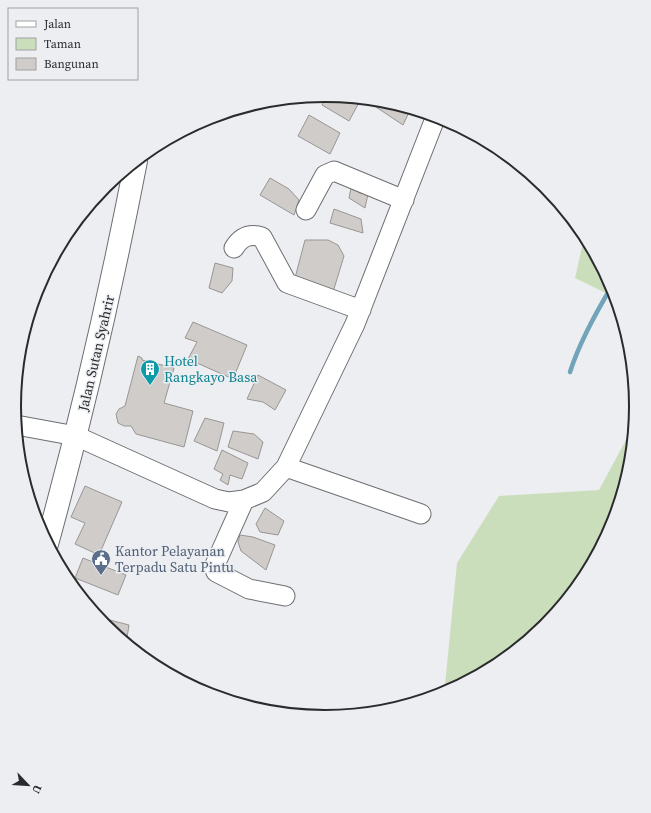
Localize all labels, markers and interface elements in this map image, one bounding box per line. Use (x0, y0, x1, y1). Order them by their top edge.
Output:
legend (8, 8, 138, 80)
text: Jalan (43, 16, 71, 32)
text: Taman (44, 36, 81, 52)
text: Bangunan (44, 56, 99, 72)
street label: Jalan Sutan Syahrir (73, 293, 119, 414)
place label: Hotel Rangkayo Basa (164, 351, 258, 387)
building icon: Hotel Rangkayo Basa (139, 358, 161, 386)
place label: Kantor Pelayanan Terpadu Satu Pintu (115, 541, 234, 577)
public building icon: Kantor Pelayanan Terpadu Satu Pintu (90, 548, 112, 576)
north arrow (8, 765, 48, 805)
text: U (28, 782, 45, 796)

